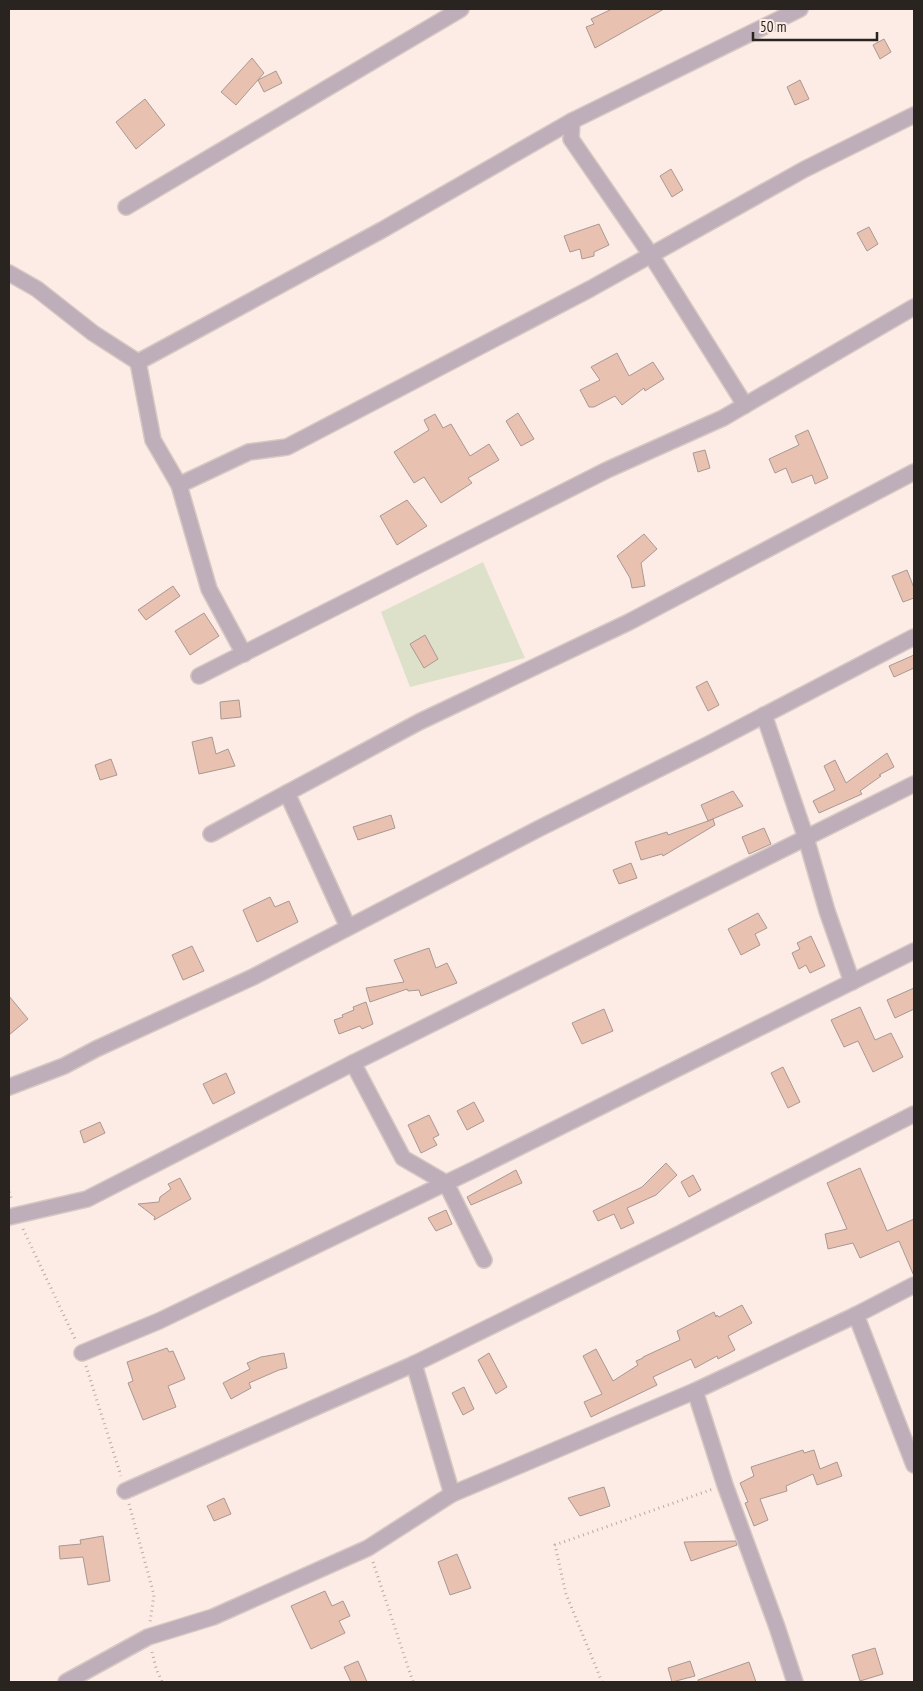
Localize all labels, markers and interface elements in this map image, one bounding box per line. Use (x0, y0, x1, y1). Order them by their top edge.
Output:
scale bar (753, 10, 877, 42)
text: 50 m (760, 17, 786, 36)

